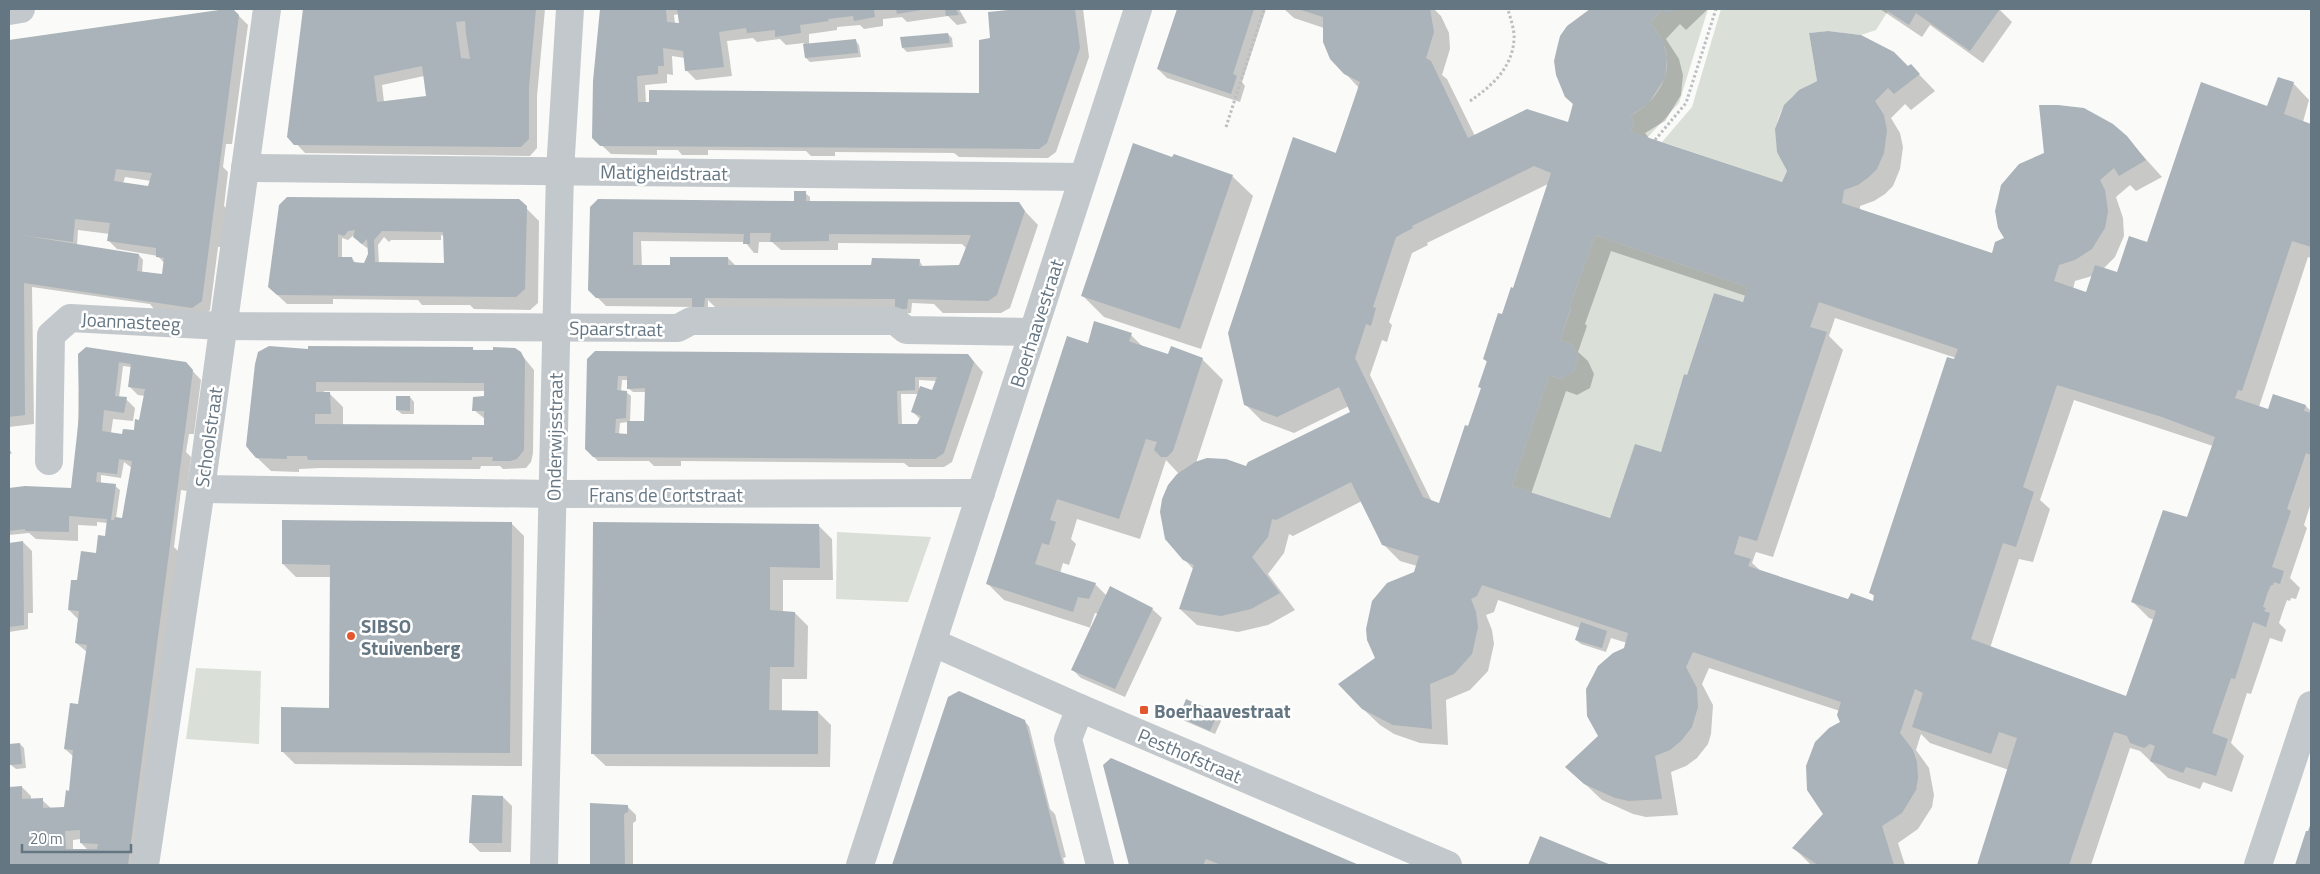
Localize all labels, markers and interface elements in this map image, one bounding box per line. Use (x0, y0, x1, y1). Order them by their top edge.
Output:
street label: Matigheidstraat (600, 156, 729, 188)
street label: Boerhaavestraat (1002, 255, 1071, 391)
street label: Joannasteeg (81, 304, 182, 338)
street label: Spaarstraat (569, 313, 663, 343)
street label: Onderwijsstraat (538, 372, 570, 501)
street label: Schoolstraat (187, 385, 229, 489)
street label: Frans de Cortstraat (589, 480, 743, 509)
place label: SIBSO Stuivenberg (361, 611, 460, 662)
marker: SIBSO Stuivenberg (345, 630, 357, 642)
place label: Boerhaavestraat (1154, 696, 1291, 725)
marker: Boerhaavestraat (1138, 704, 1150, 716)
street label: Pesthofstraat (1133, 720, 1247, 790)
scale bar (22, 822, 131, 854)
text: 20 m (30, 827, 63, 850)

